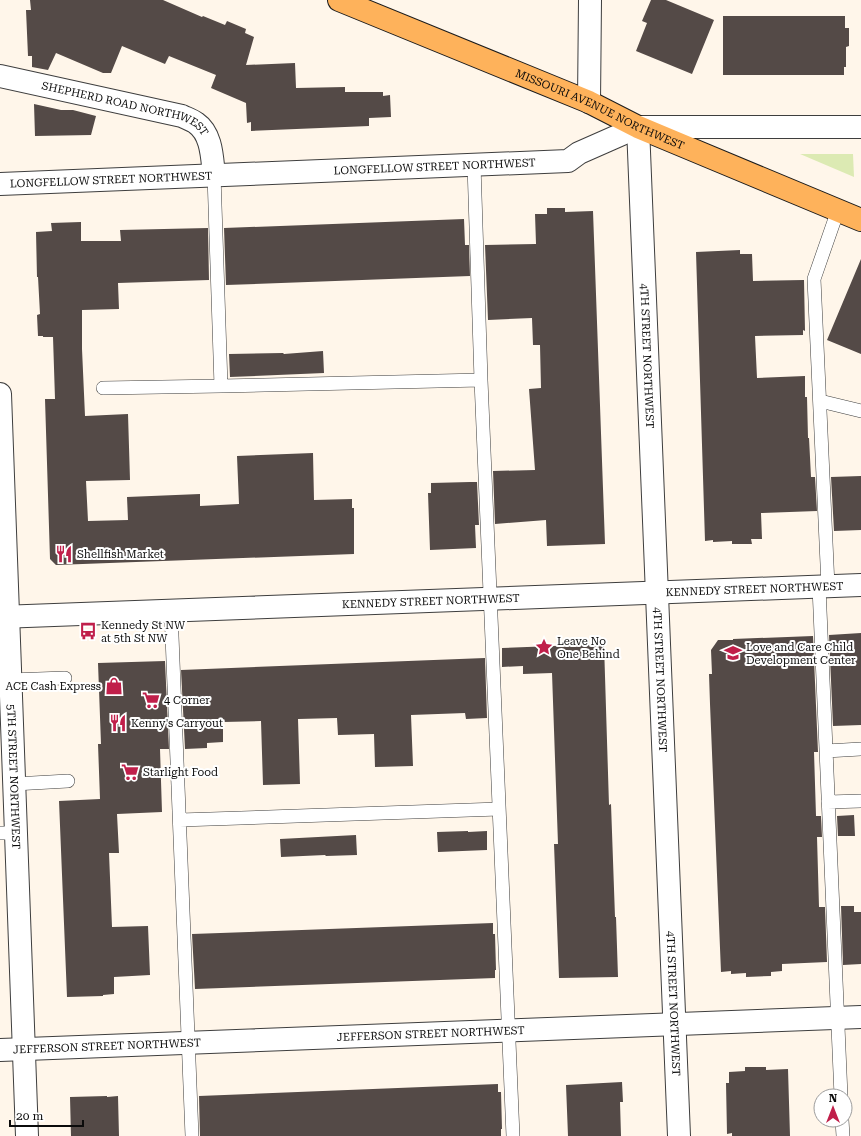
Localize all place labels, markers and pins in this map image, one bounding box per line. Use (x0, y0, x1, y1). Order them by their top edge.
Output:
restaurant icon: Shellfish Market (54, 544, 74, 564)
place label: Shellfish Market (77, 548, 164, 561)
place label: Kennedy St NW at 5th St NW (101, 619, 186, 645)
bus stop icon: Kennedy St NW at 5th St NW (78, 621, 98, 641)
place label: Leave No One Behind (557, 635, 620, 661)
place icon: Leave No One Behind (534, 637, 554, 657)
place label: Love and Care Child Development Center (746, 641, 856, 667)
school or university icon: Love and Care Child Development Center (723, 643, 743, 663)
shop icon: ACE Cash Express (104, 676, 124, 696)
place label: ACE Cash Express (5, 680, 101, 693)
supermarket icon: 4 Corner (141, 690, 161, 710)
place label: 4 Corner (164, 694, 210, 707)
restaurant icon: Kenny's Carryout (108, 713, 128, 733)
place label: Kenny's Carryout (131, 717, 223, 730)
supermarket icon: Starlight Food (120, 762, 140, 782)
place label: Starlight Food (143, 766, 218, 779)

